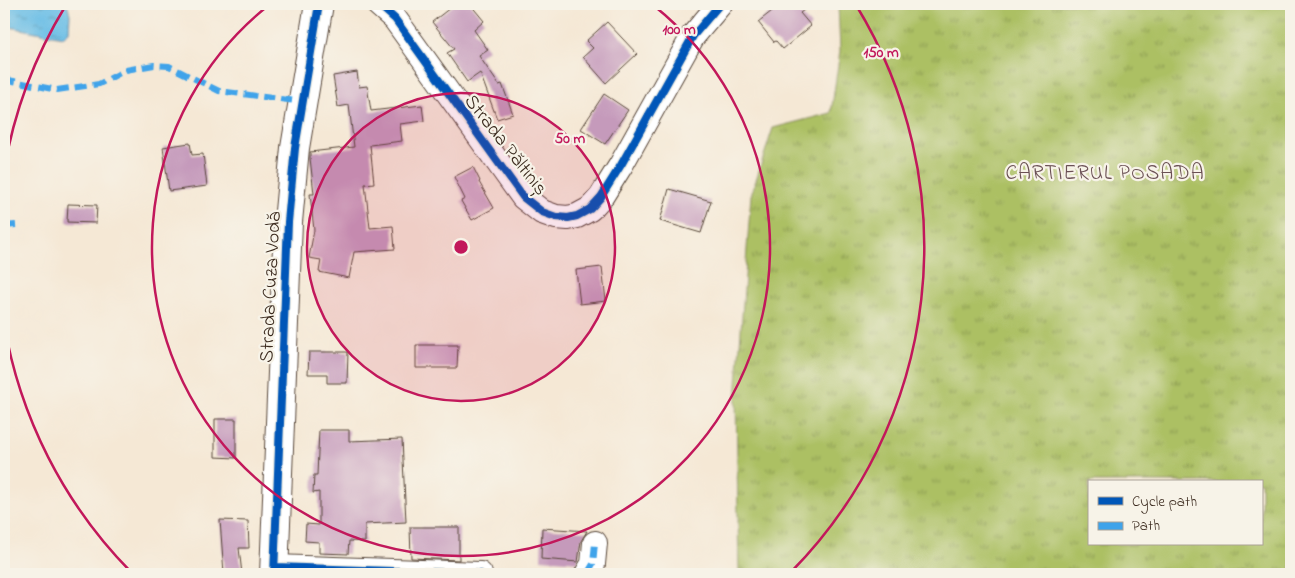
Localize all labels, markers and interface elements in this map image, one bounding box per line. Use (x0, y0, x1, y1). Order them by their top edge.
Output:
text: 100 m (662, 19, 696, 41)
text: 150 m (863, 42, 899, 64)
street label: Strada Păltiniș (456, 89, 554, 202)
text: 50 m (555, 128, 586, 150)
district label: CARTIERUL POSADA (1005, 159, 1205, 189)
street label: Strada Cuza Vodă (253, 211, 290, 363)
centre of rings (452, 238, 470, 256)
legend (1088, 480, 1262, 546)
text: Cycle path (1132, 491, 1197, 514)
text: Path (1132, 515, 1160, 537)

